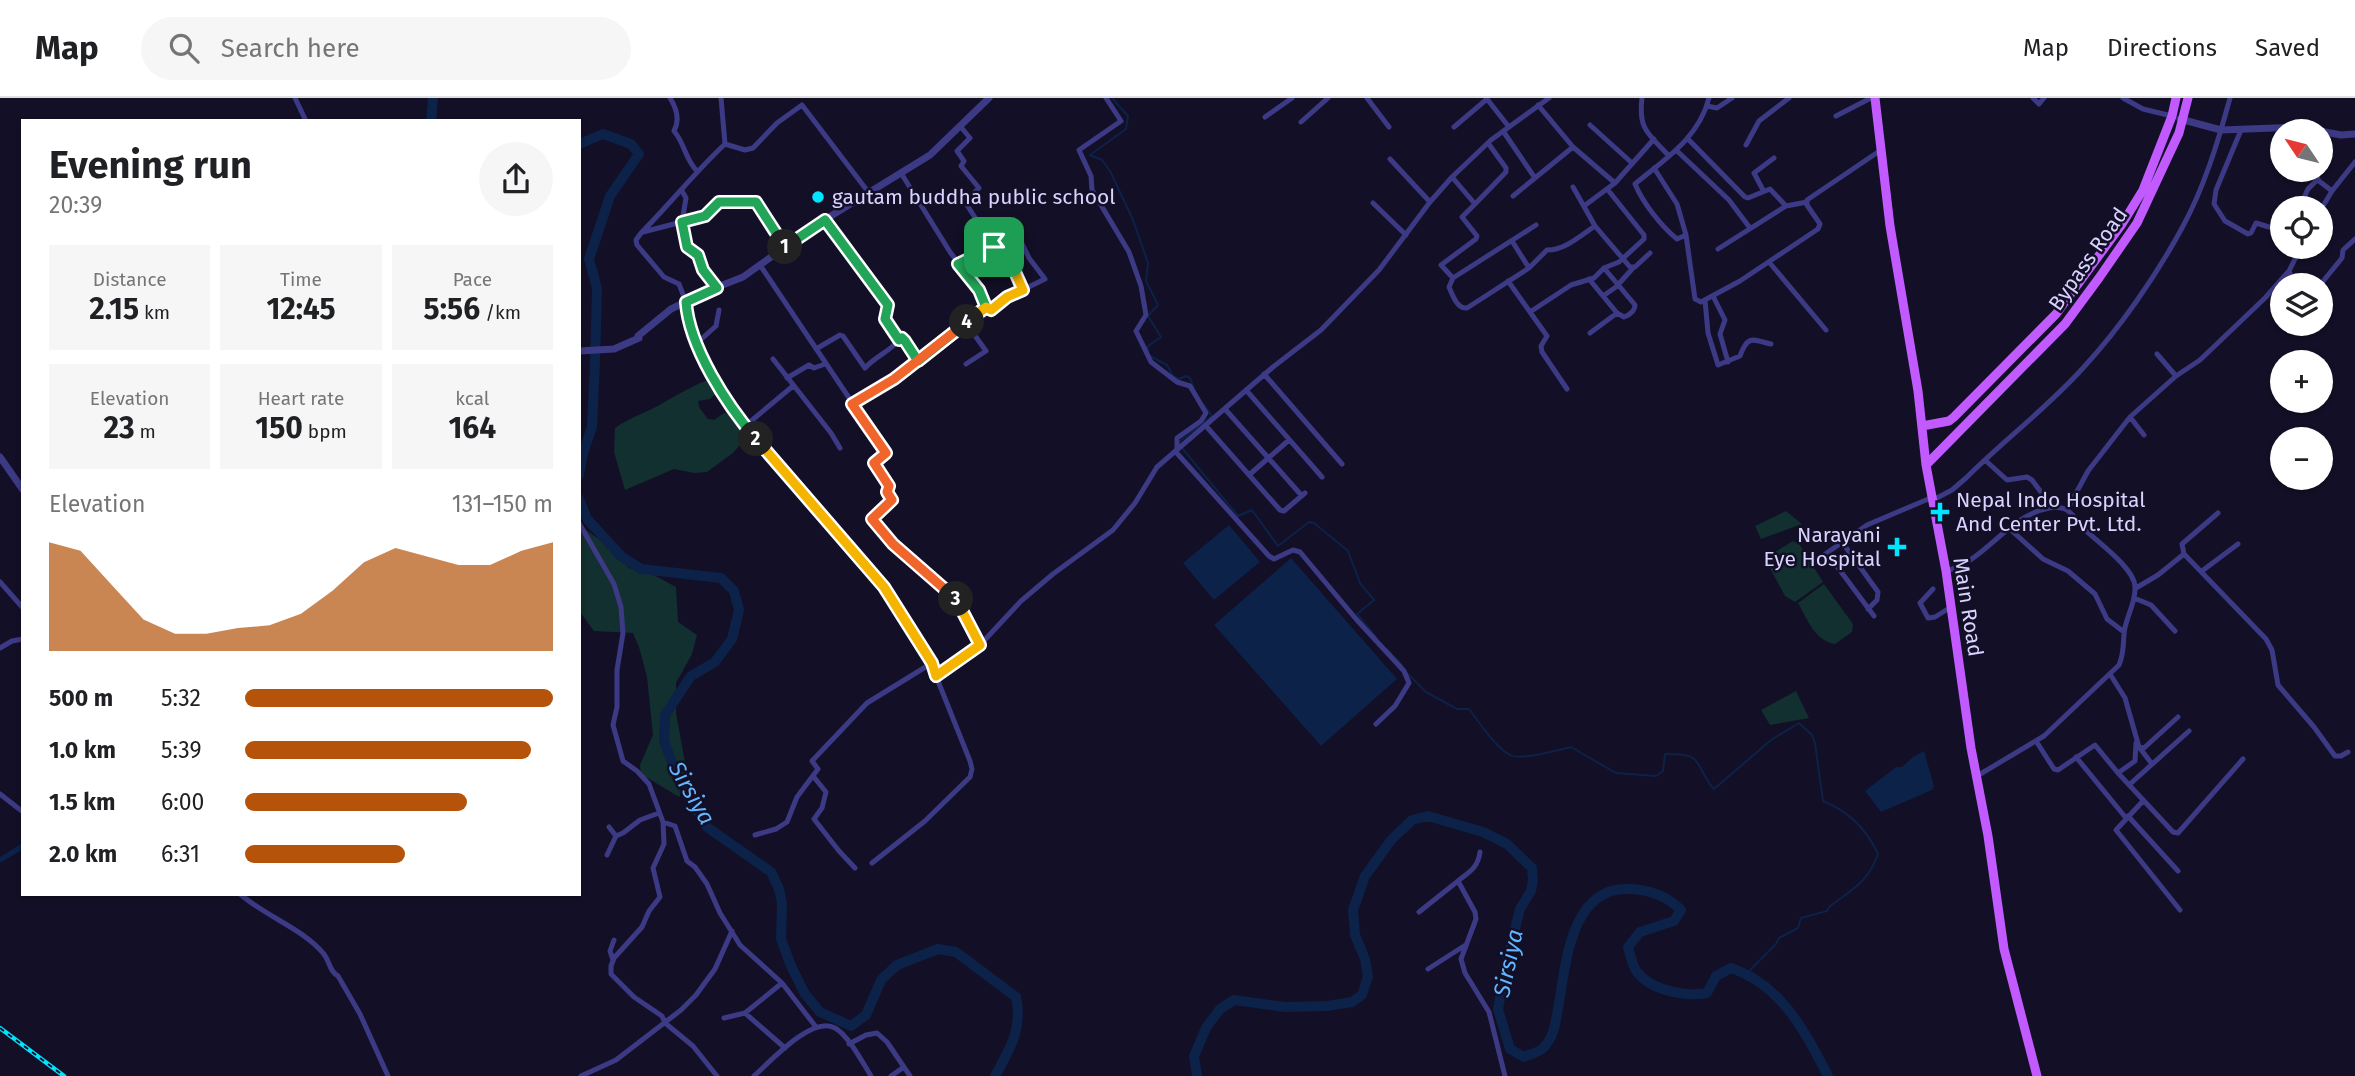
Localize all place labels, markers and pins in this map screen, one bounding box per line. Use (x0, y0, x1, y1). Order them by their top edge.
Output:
place label: gautam buddha public school (832, 184, 1115, 210)
marker: gautam buddha public school (810, 189, 826, 205)
pin (964, 217, 1024, 277)
pin: 1 (768, 230, 802, 264)
pin: 4 (950, 304, 984, 340)
pin: 2 (738, 422, 774, 456)
place label: Nepal Indo Hospital And Center Pvt. Ltd. (1956, 487, 2145, 537)
marker: Nepal Indo Hospital And Center Pvt. Ltd. (1930, 502, 1950, 522)
place label: Narayani Eye Hospital (1763, 522, 1881, 572)
marker: Narayani Eye Hospital (1887, 537, 1907, 557)
pin: 3 (939, 582, 974, 616)

